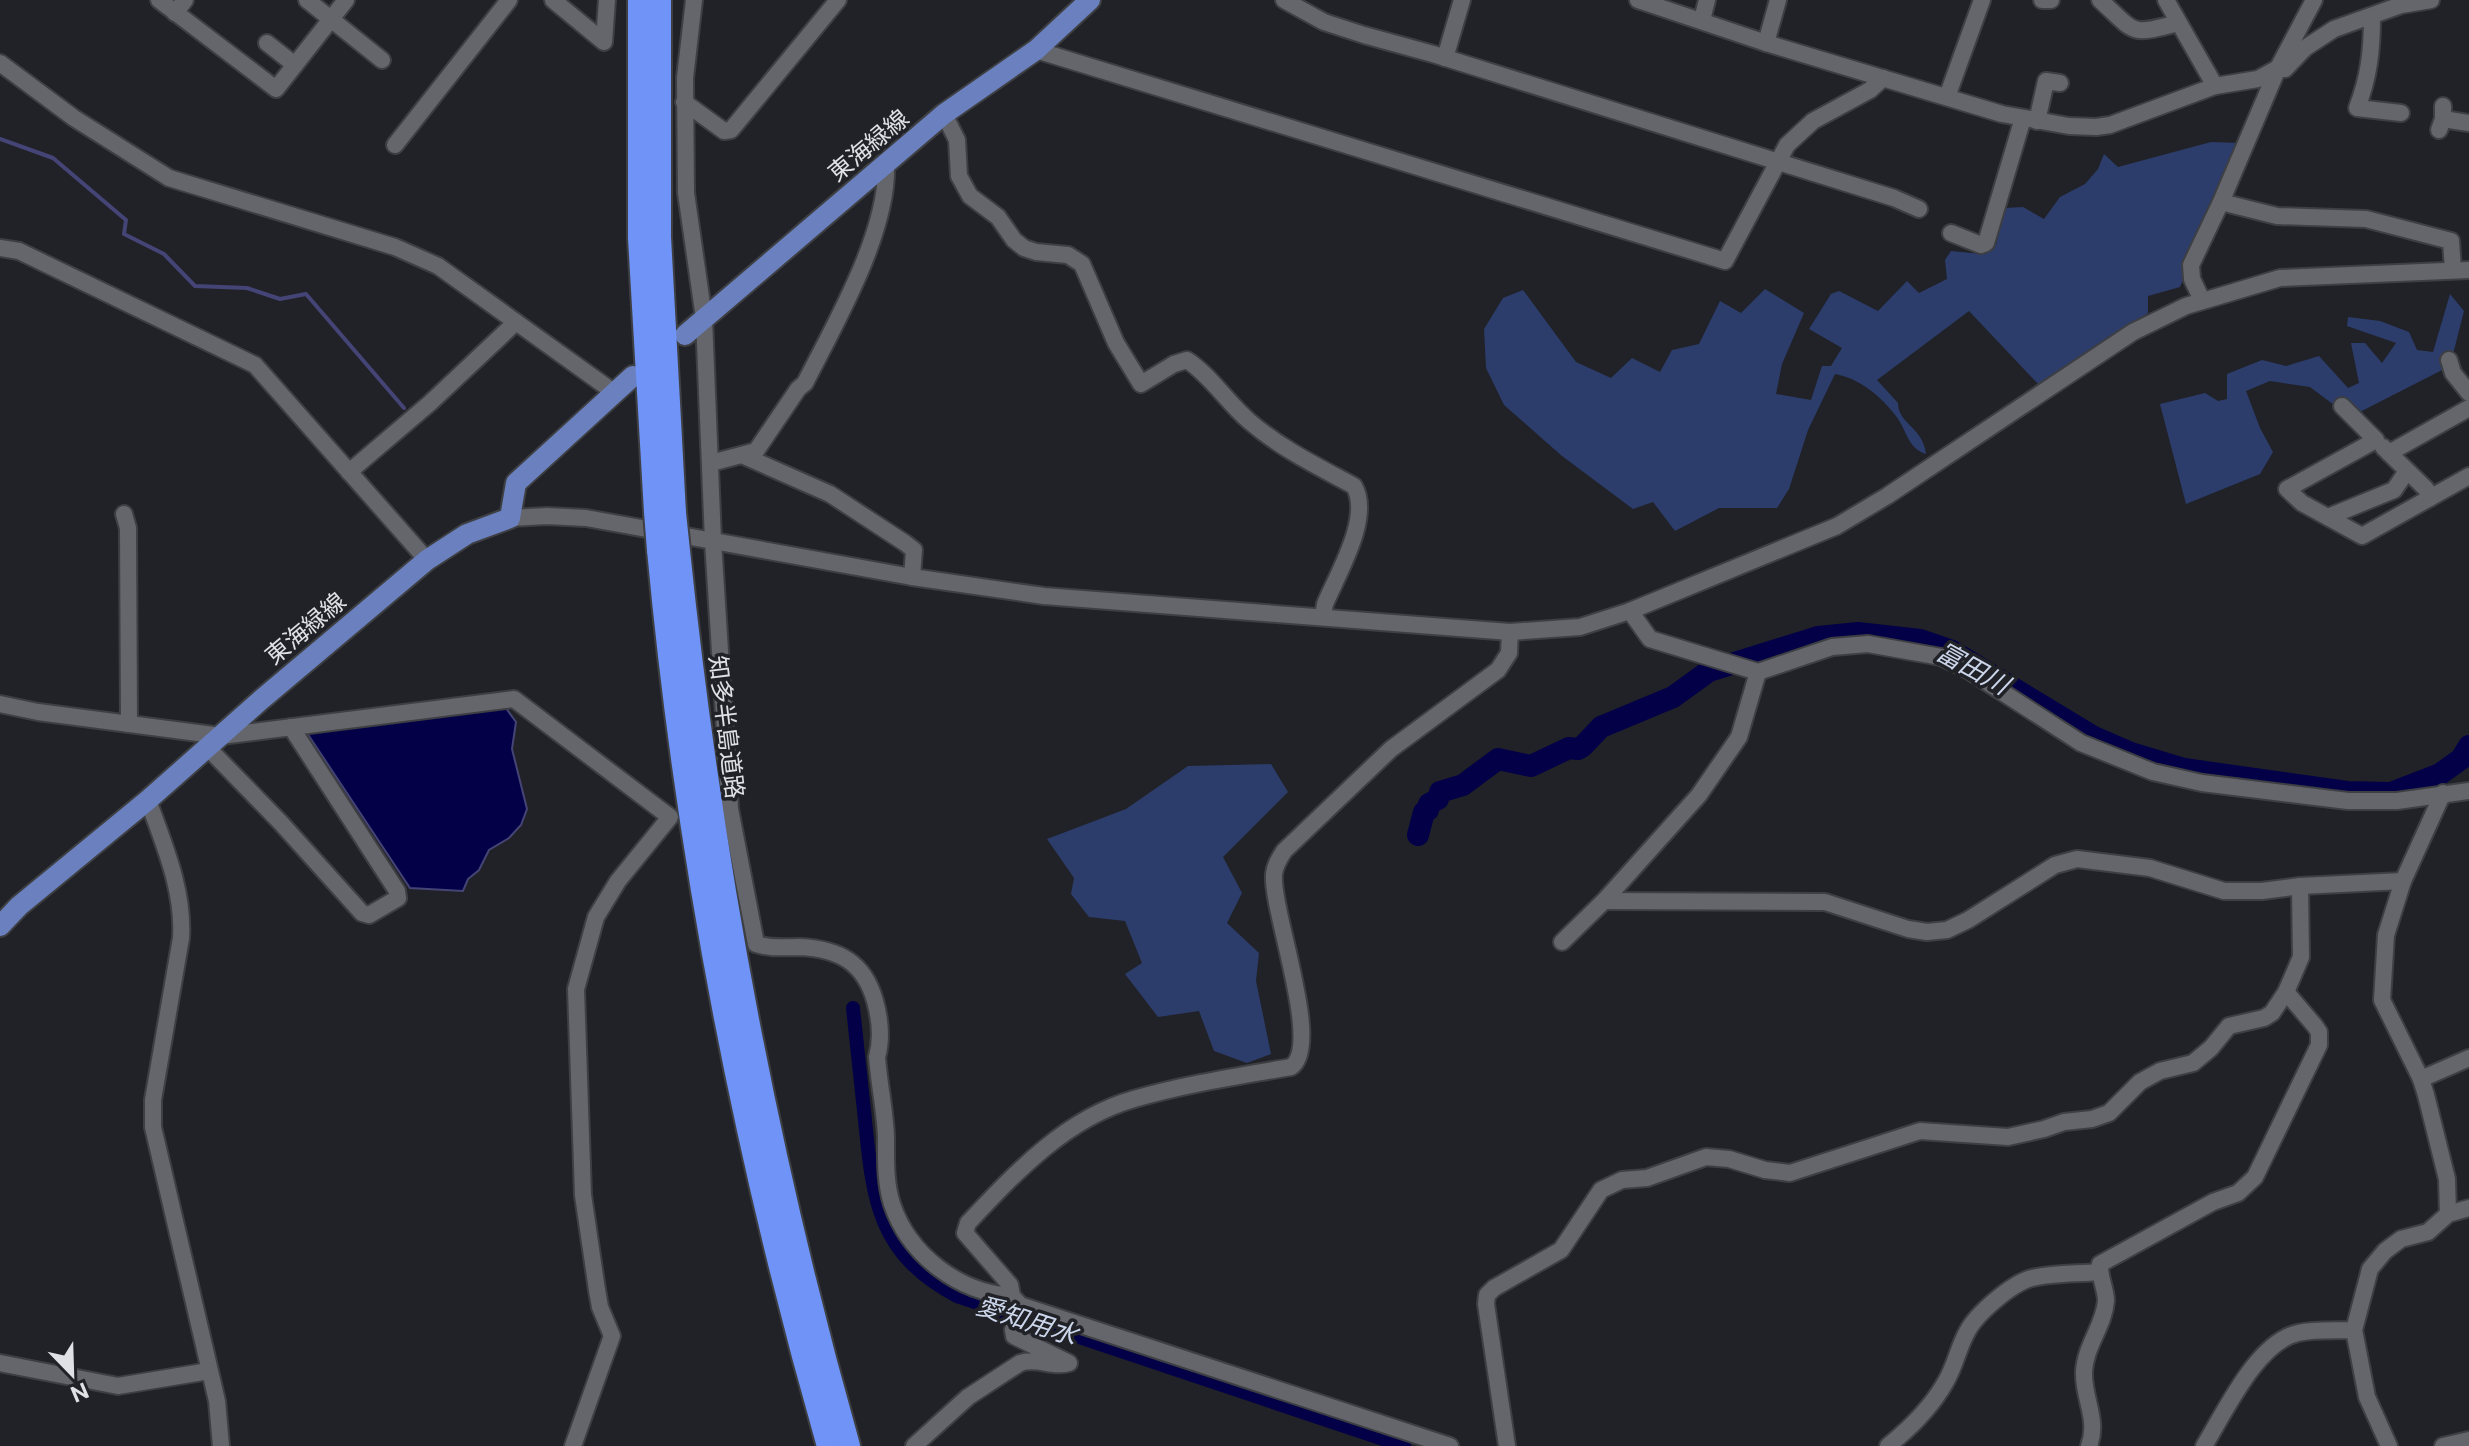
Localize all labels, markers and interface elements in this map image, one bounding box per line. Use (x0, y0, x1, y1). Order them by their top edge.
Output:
street label: 東海緑線 (822, 103, 914, 187)
street label: 東海緑線 (259, 586, 351, 670)
water label: 富田川 (1931, 636, 2017, 702)
street label: 知多半島道路 (704, 654, 750, 800)
water label: 愛知用水 (973, 1289, 1084, 1352)
north arrow (32, 1334, 112, 1414)
text: N (67, 1377, 93, 1408)

